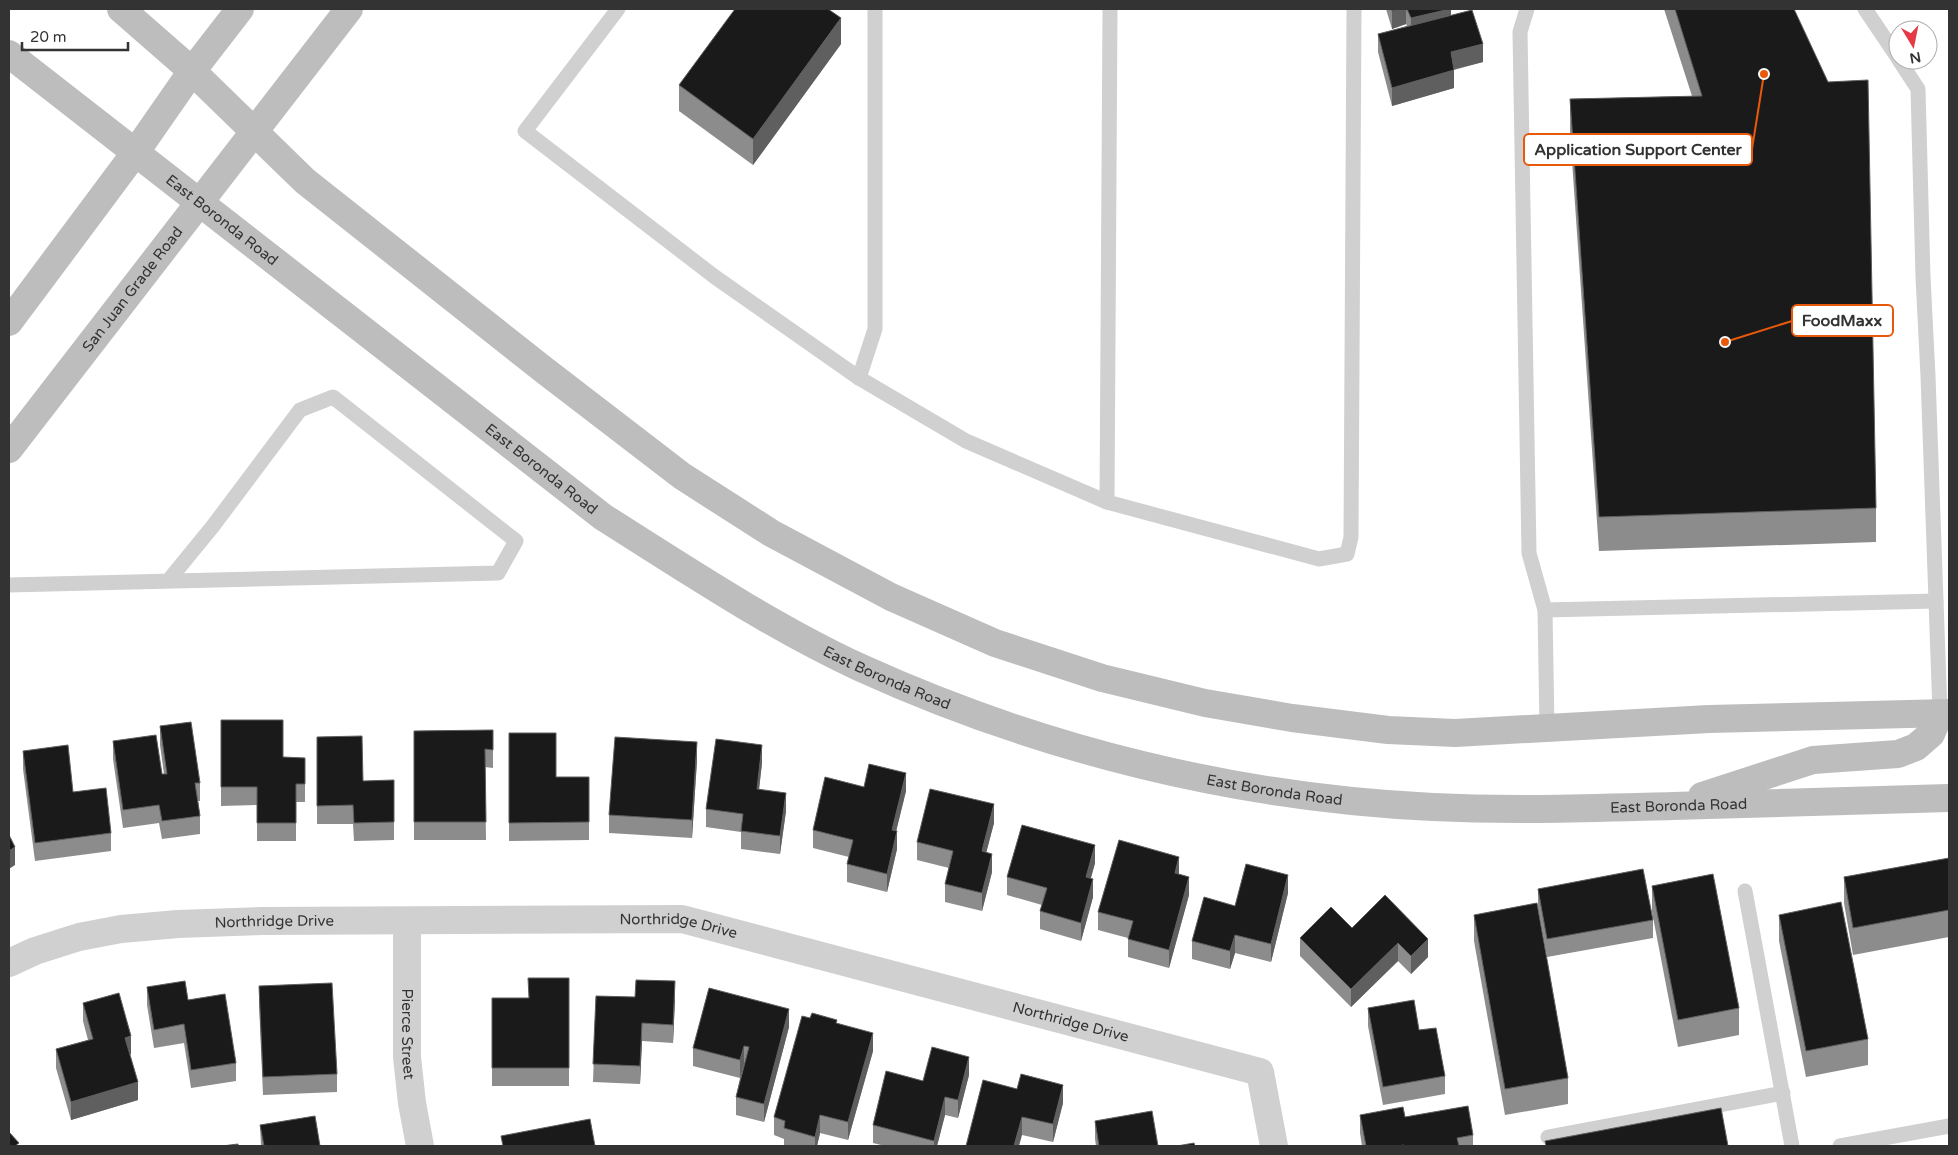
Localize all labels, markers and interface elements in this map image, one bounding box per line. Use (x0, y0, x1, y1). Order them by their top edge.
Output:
scale bar (22, 20, 129, 52)
north arrow (1888, 20, 1938, 70)
text: 20 m (30, 28, 67, 46)
text: N (1908, 48, 1922, 67)
callout: Application Support Center (1524, 134, 1752, 165)
text: Application Support Center (1534, 140, 1743, 160)
street label: East Boronda Road (162, 171, 282, 269)
street label: San Juan Grade Road (78, 223, 187, 355)
callout: FoodMaxx (1792, 305, 1893, 336)
text: FoodMaxx (1802, 311, 1883, 331)
street label: East Boronda Road (482, 420, 601, 518)
street label: East Boronda Road (820, 642, 953, 713)
street label: East Boronda Road (1205, 770, 1344, 809)
street label: East Boronda Road (1610, 795, 1747, 817)
street label: Northridge Drive (619, 910, 739, 942)
street label: Northridge Drive (214, 912, 334, 932)
street label: Pierce Street (398, 988, 418, 1081)
street label: Northridge Drive (1011, 998, 1131, 1046)

